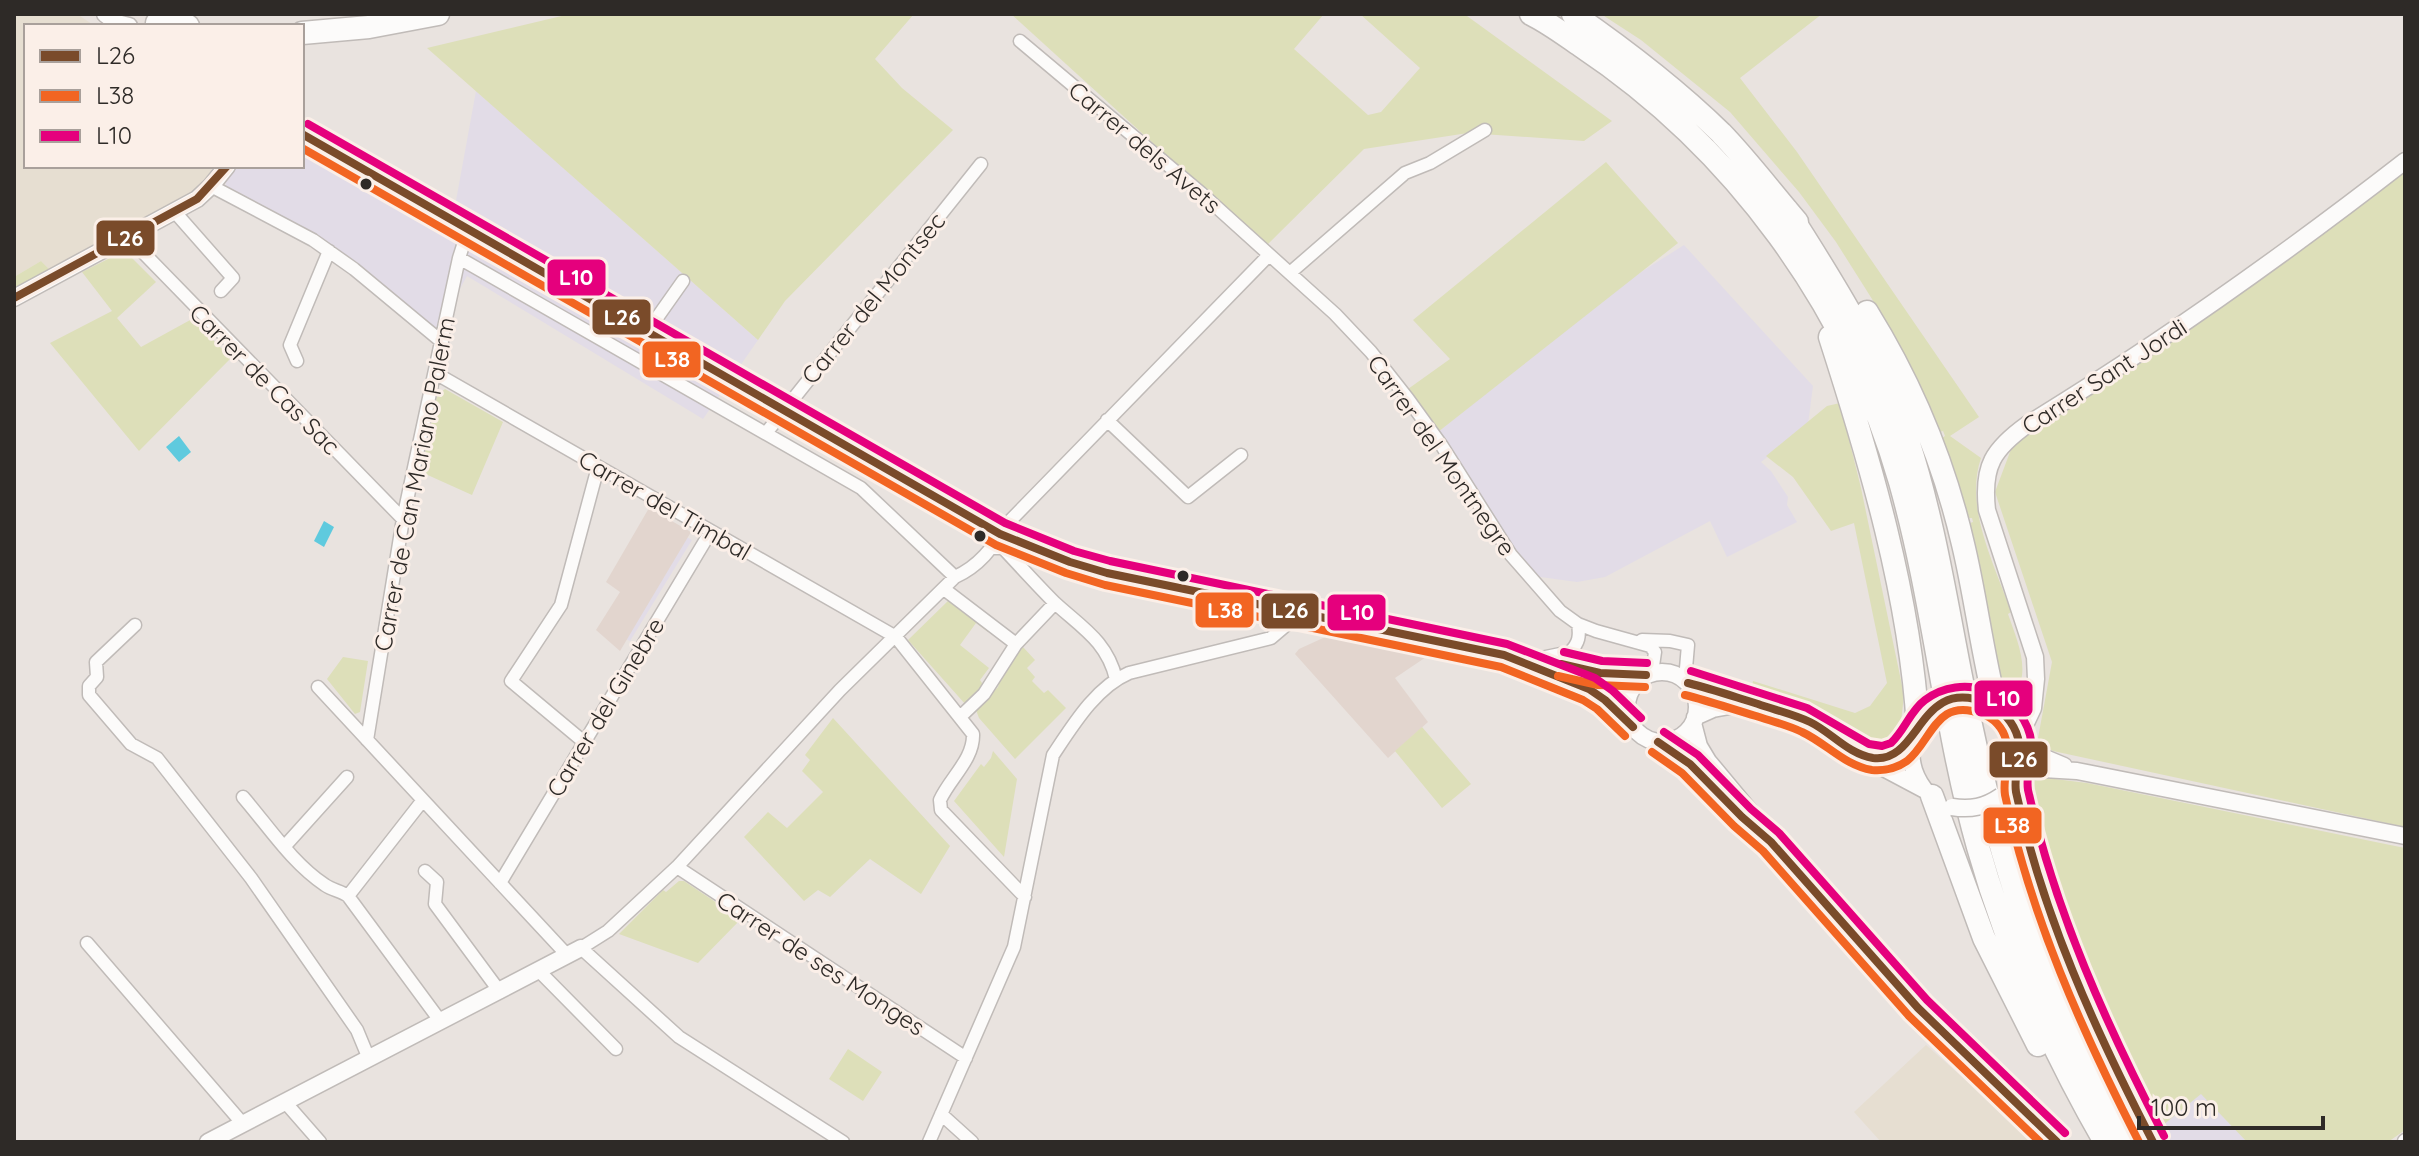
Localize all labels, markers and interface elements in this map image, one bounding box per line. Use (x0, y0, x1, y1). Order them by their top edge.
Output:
legend (24, 24, 304, 168)
text: L26 (96, 40, 135, 70)
street label: Carrer dels Avets (1063, 74, 1227, 220)
text: L38 (96, 80, 134, 110)
text: L10 (96, 120, 132, 150)
unlabelled marker (358, 176, 374, 192)
street label: Carrer del Montsec (795, 206, 951, 390)
line badge: L26 (95, 219, 156, 257)
text: L26 (106, 224, 144, 252)
line badge: L10 (546, 258, 607, 297)
text: L10 (559, 263, 593, 291)
street label: Carrer de Cas Sac (183, 297, 347, 461)
line badge: L26 (591, 298, 652, 336)
text: L26 (603, 303, 641, 331)
street label: Carrer Sant Jordi (2016, 311, 2192, 441)
street label: Carrer de Can Mariano Palerm (367, 314, 461, 654)
line badge: L38 (641, 340, 702, 379)
text: L38 (654, 345, 690, 373)
street label: Carrer del Montnegre (1361, 349, 1523, 561)
street label: Carrer del Timbal (574, 444, 756, 566)
unlabelled marker (972, 528, 988, 544)
unlabelled marker (1175, 568, 1191, 584)
line badge: L38 (1194, 591, 1255, 629)
line badge: L26 (1260, 592, 1320, 630)
line badge: L10 (1326, 593, 1387, 632)
text: L38 (1207, 596, 1243, 624)
text: L26 (1271, 596, 1309, 624)
text: L10 (1340, 598, 1374, 626)
street label: Carrer del Ginebre (540, 612, 670, 802)
line badge: L10 (1973, 679, 2034, 718)
text: L10 (1986, 684, 2020, 712)
line badge: L26 (1988, 740, 2049, 779)
text: L26 (2000, 745, 2038, 773)
line badge: L38 (1982, 806, 2043, 845)
text: L38 (1994, 811, 2030, 839)
street label: Carrer de ses Monges (711, 884, 931, 1042)
scale bar (2139, 1080, 2323, 1130)
text: 100 m (2151, 1092, 2217, 1122)

